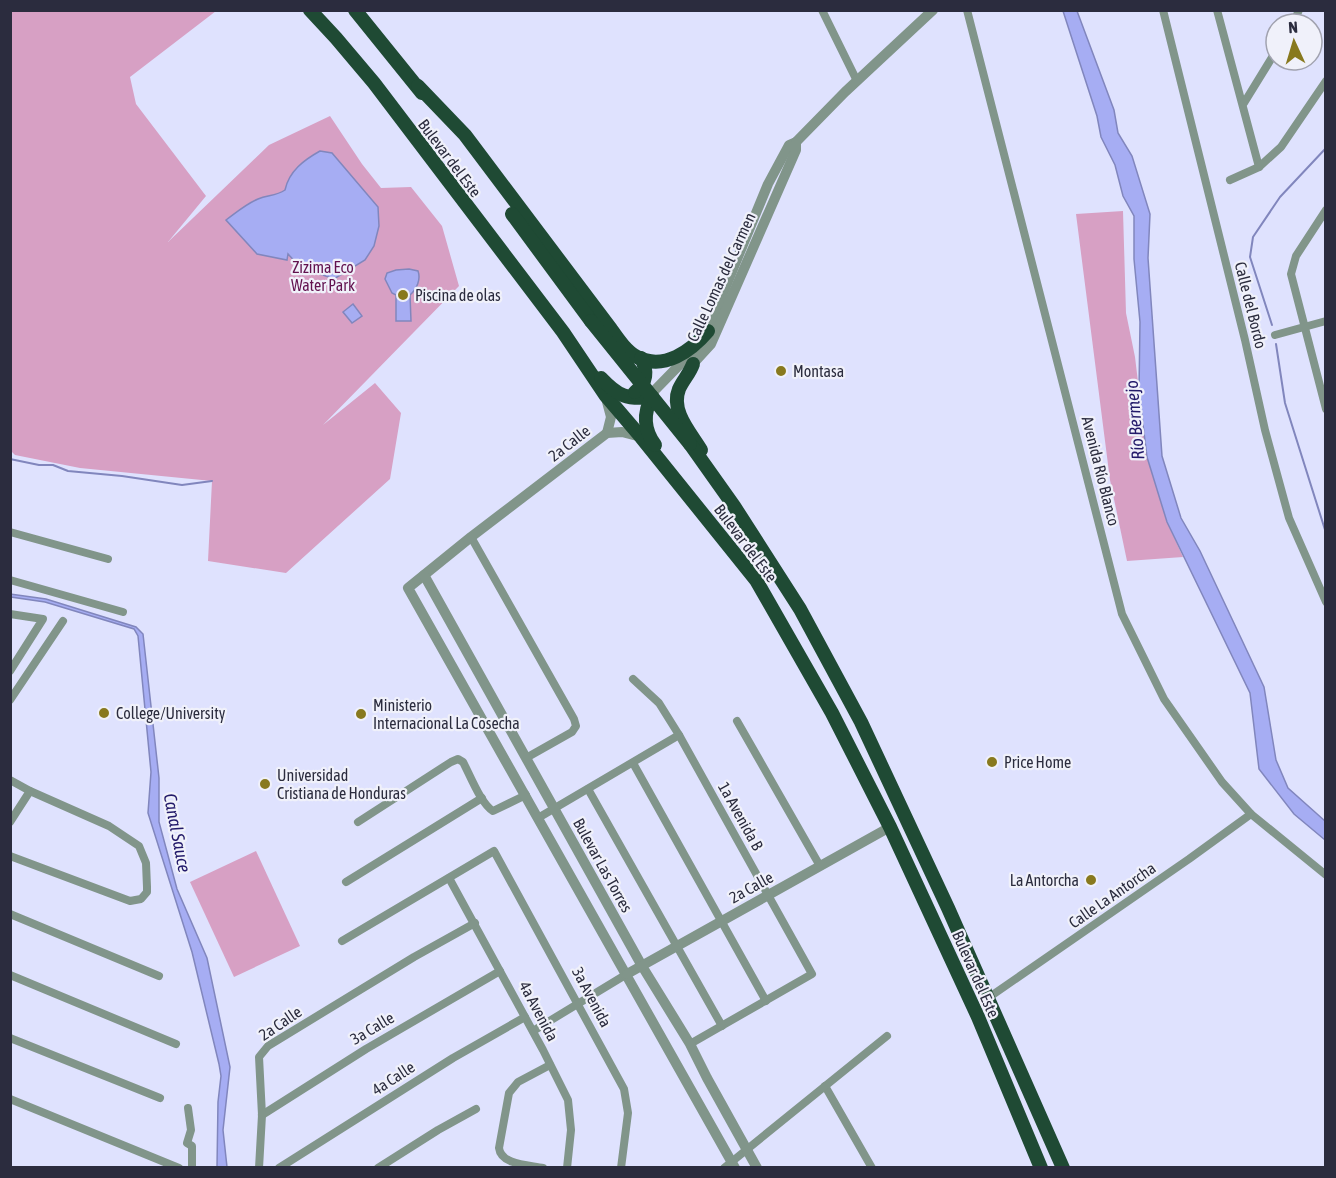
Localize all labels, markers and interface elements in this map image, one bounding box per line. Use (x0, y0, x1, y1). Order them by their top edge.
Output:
north arrow (1264, 12, 1324, 72)
text: N (1288, 18, 1298, 36)
street label: Bulevar del Este (415, 116, 485, 200)
street label: Calle Lomas del Carmen (683, 210, 759, 344)
park label: Zizima Eco Water Park (291, 258, 355, 294)
street label: Calle del Bordo (1232, 260, 1270, 350)
place label: Piscina de olas (415, 286, 501, 304)
marker: Piscina de olas (396, 288, 410, 302)
place label: Montasa (793, 362, 844, 380)
marker: Montasa (774, 364, 788, 378)
water label: Río Bermejo (1121, 379, 1148, 461)
street label: Avenida Río Blanco (1079, 414, 1123, 528)
street label: 2a Calle (545, 421, 593, 465)
street label: Bulevar del Este (711, 501, 781, 585)
place label: Ministerio Internacional La Cosecha (373, 696, 520, 732)
place label: College/University (116, 704, 226, 723)
marker: College/University (97, 706, 111, 720)
marker: Ministerio Internacional La Cosecha (354, 707, 368, 721)
place label: Price Home (1004, 753, 1071, 771)
marker: Price Home (985, 755, 999, 769)
place label: Universidad Cristiana de Honduras (277, 766, 406, 802)
marker: Universidad Cristiana de Honduras (258, 777, 272, 791)
street label: 1a Avenida B (715, 779, 767, 853)
water label: Canal Sauce (160, 792, 195, 874)
street label: Bulevar Las Torres (570, 815, 636, 915)
street label: Calle La Antorcha (1065, 858, 1159, 932)
street label: 2a Calle (726, 868, 776, 906)
place label: La Antorcha (1010, 871, 1079, 889)
marker: La Antorcha (1084, 873, 1098, 887)
street label: Bulevar del Este (949, 928, 1003, 1020)
street label: 3a Avenida (569, 964, 615, 1030)
street label: 4a Avenida (516, 978, 562, 1044)
street label: 2a Calle (255, 1002, 305, 1044)
street label: 3a Calle (347, 1008, 397, 1048)
street label: 4a Calle (368, 1058, 418, 1098)

